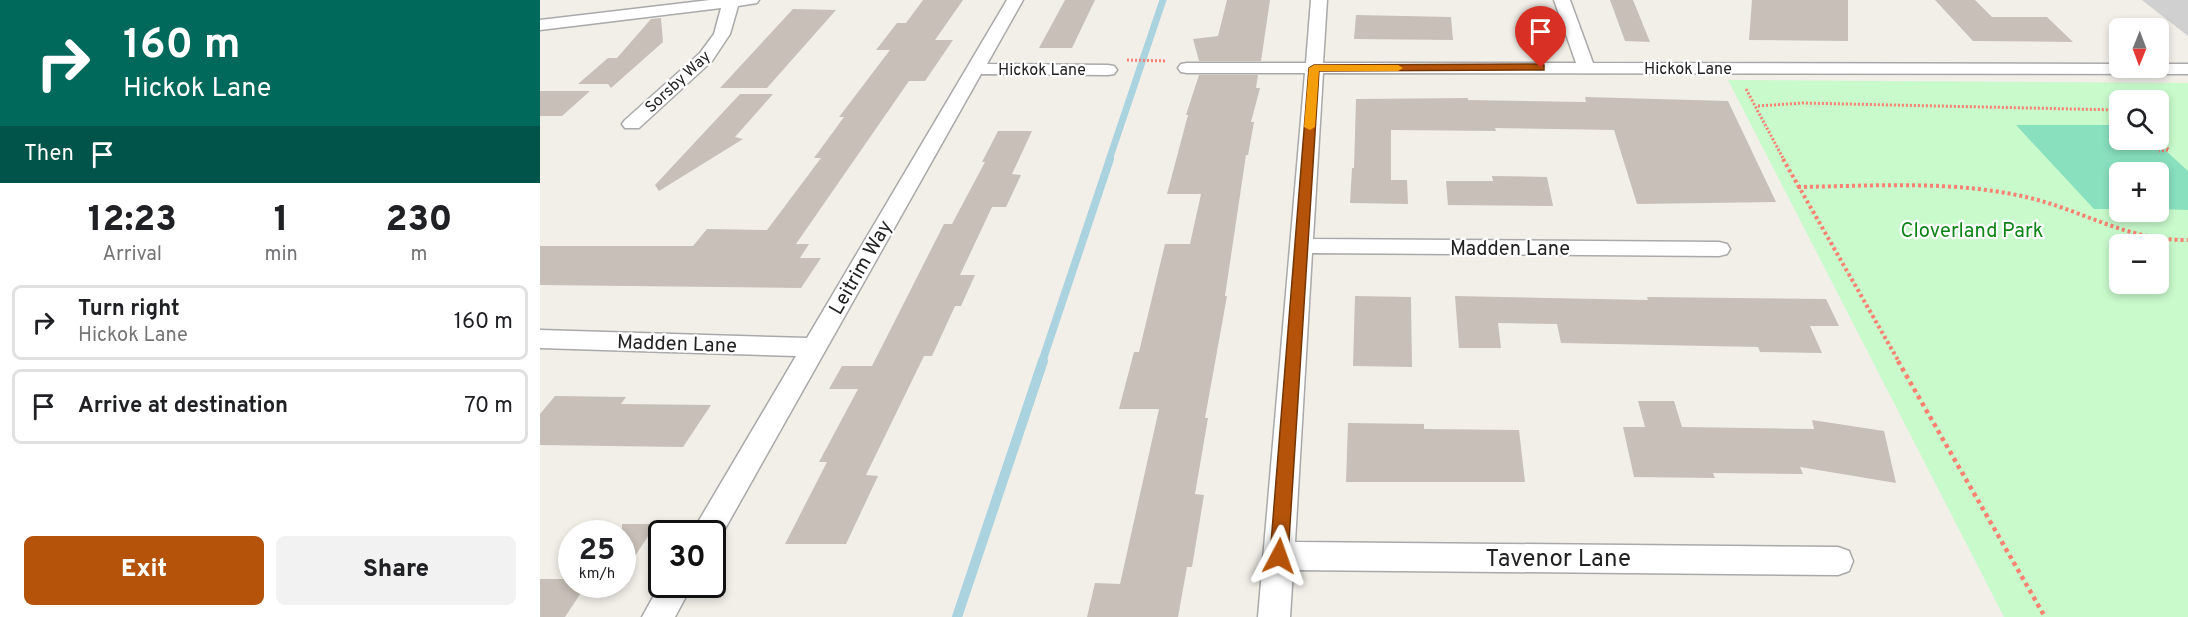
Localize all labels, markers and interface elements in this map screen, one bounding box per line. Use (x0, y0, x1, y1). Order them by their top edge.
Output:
pin (1515, 6, 1566, 68)
icon: arrive (1524, 15, 1557, 48)
north arrow (2109, 18, 2169, 78)
map controls (2109, 18, 2169, 294)
text: 160 m (123, 20, 241, 73)
icon: right (24, 24, 102, 102)
street label: Sorsby Way (641, 47, 715, 118)
street label: Hickok Lane (1644, 60, 1732, 80)
street label: Hickok Lane (998, 61, 1086, 81)
text: Hickok Lane (123, 72, 271, 106)
button: search (2109, 90, 2169, 150)
icon: arrive (86, 138, 119, 171)
text: Then (24, 141, 74, 168)
button: + (2109, 162, 2169, 222)
text: 12:23 (88, 198, 177, 244)
text: 1 (274, 198, 289, 244)
text: 230 (386, 198, 452, 244)
street label: Leitrim Way (824, 216, 899, 320)
park label: Cloverland Park (1901, 219, 2043, 245)
button: − (2109, 234, 2169, 294)
street label: Madden Lane (1450, 237, 1570, 263)
text: Arrival (102, 242, 162, 268)
text: min (265, 242, 298, 268)
text: m (410, 242, 427, 268)
text: Turn right (78, 296, 180, 323)
icon: right (27, 306, 60, 339)
text: 160 m (454, 309, 513, 336)
text: Hickok Lane (78, 323, 188, 349)
street label: Madden Lane (617, 330, 737, 360)
icon: arrive (27, 390, 60, 423)
text: Arrive at destination (78, 393, 288, 420)
text: 70 m (464, 393, 513, 420)
speed limit sign: 30 (648, 520, 726, 598)
position arrow (1247, 524, 1311, 588)
text: 25 (579, 533, 615, 570)
button: Exit (24, 536, 264, 605)
button: Share (276, 536, 516, 605)
street label: Tavenor Lane (1485, 545, 1631, 575)
text: km/h (579, 565, 615, 584)

